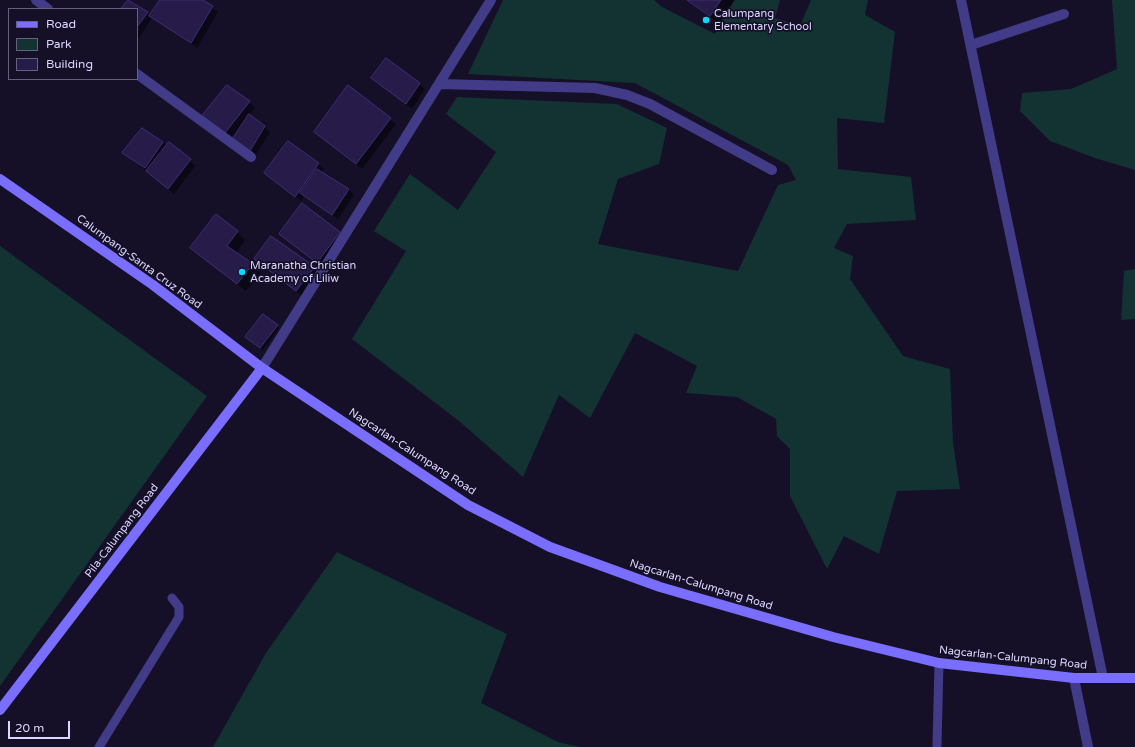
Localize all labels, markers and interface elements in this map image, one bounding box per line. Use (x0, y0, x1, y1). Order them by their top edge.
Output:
place label: Calumpang Elementary School (714, 7, 812, 33)
legend (8, 8, 138, 80)
marker: Calumpang Elementary School (701, 15, 711, 25)
text: Road (46, 17, 76, 31)
text: Park (46, 37, 72, 51)
text: Building (46, 57, 93, 71)
street label: Calumpang-Santa Cruz Road (74, 212, 204, 312)
place label: Maranatha Christian Academy of Liliw (250, 259, 356, 285)
marker: Maranatha Christian Academy of Liliw (237, 267, 247, 277)
street label: Nagcarlan-Calumpang Road (346, 406, 478, 498)
street label: Pila-Calumpang Road (82, 481, 162, 581)
street label: Nagcarlan-Calumpang Road (628, 557, 774, 613)
street label: Nagcarlan-Calumpang Road (938, 644, 1088, 672)
scale bar (10, 713, 72, 739)
text: 20 m (15, 721, 44, 735)

